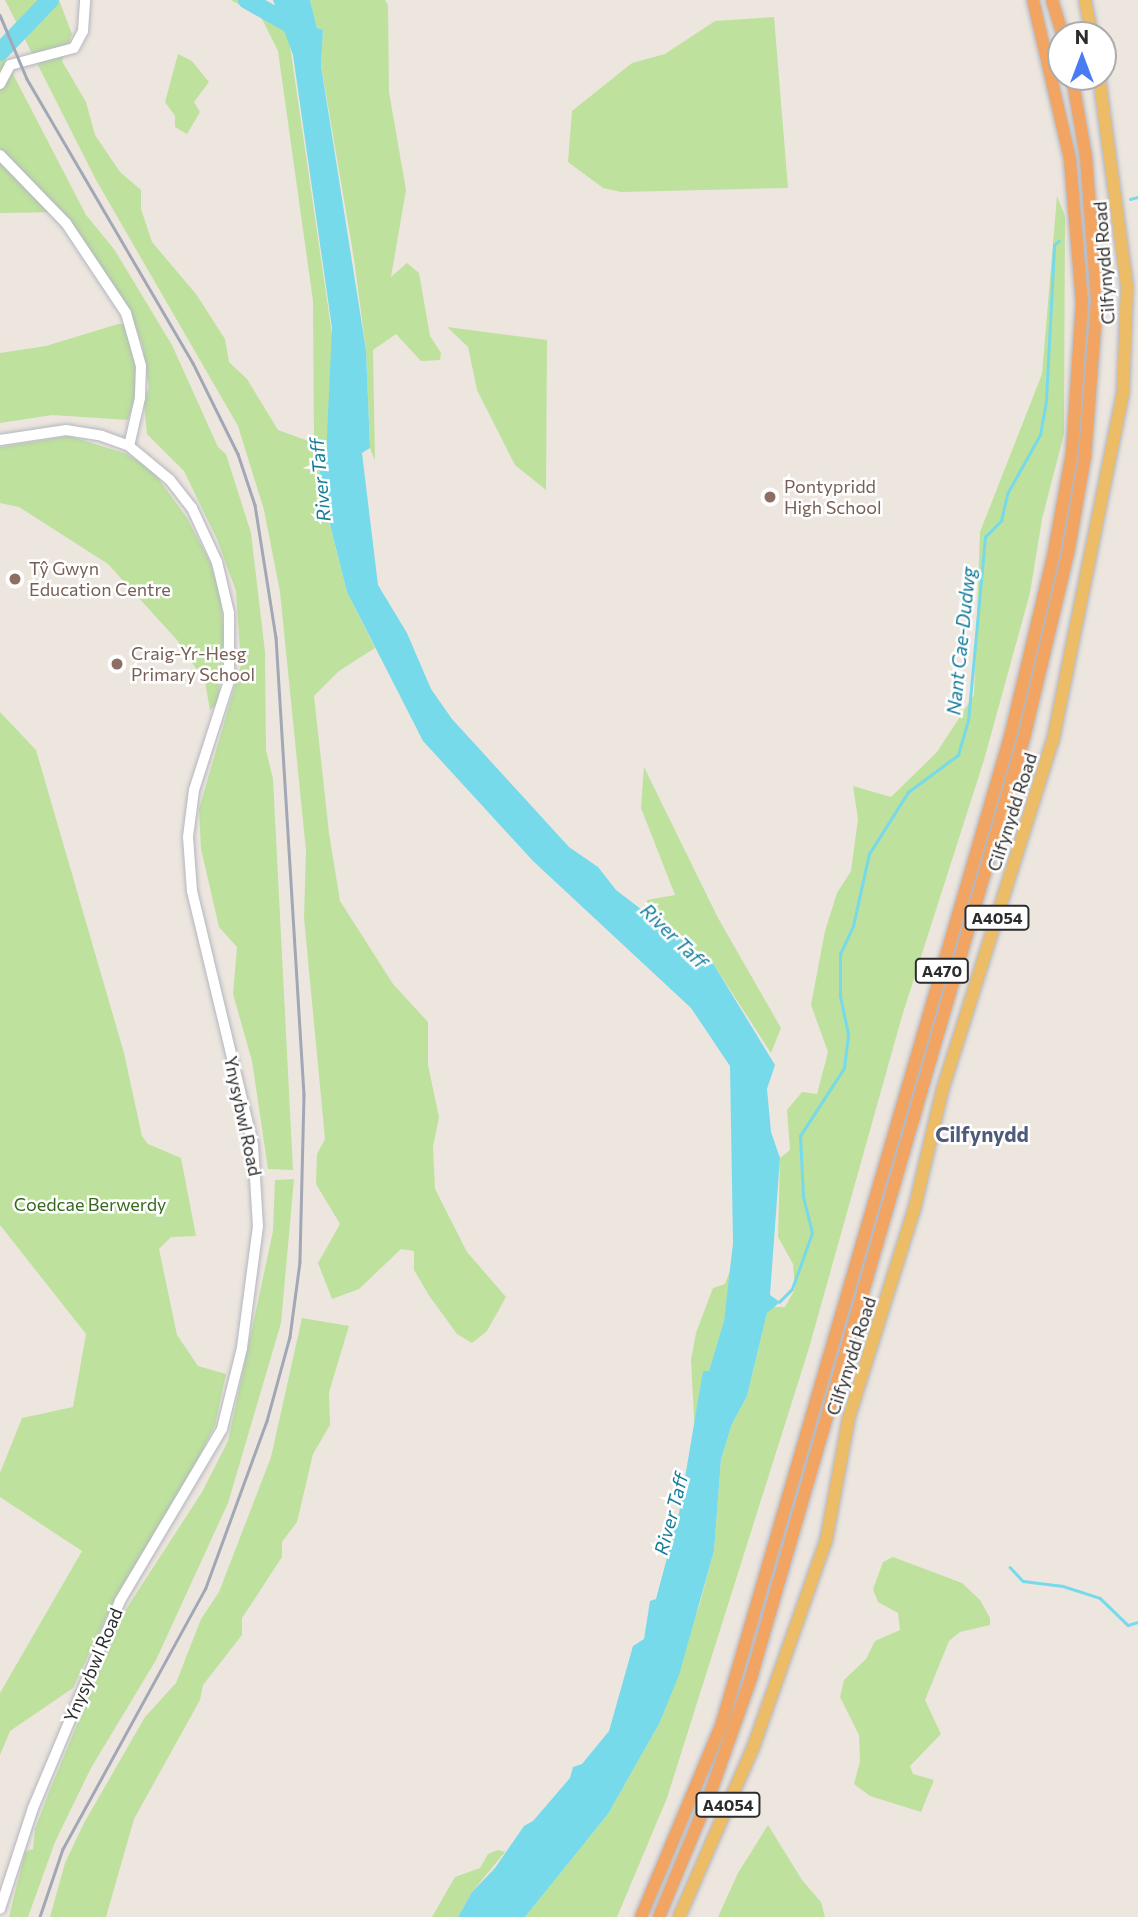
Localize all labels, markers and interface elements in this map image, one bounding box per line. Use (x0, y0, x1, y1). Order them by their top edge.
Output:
north arrow (1047, 21, 1117, 91)
text: N (1075, 25, 1089, 48)
street label: Cilfynydd Road (1089, 201, 1119, 325)
water label: River Taff (305, 437, 335, 523)
place label: Pontypridd High School (784, 476, 881, 518)
marker: Pontypridd High School (762, 489, 778, 505)
place label: Tŷ Gwyn Education Centre (29, 558, 171, 600)
water label: Nant Cae-Dudwg (942, 566, 980, 716)
marker: Tŷ Gwyn Education Centre (7, 571, 23, 587)
place label: Craig-Yr-Hesg Primary School (131, 643, 255, 686)
marker: Craig-Yr-Hesg Primary School (109, 656, 125, 672)
street label: Cilfynydd Road (983, 750, 1041, 874)
water label: River Taff (636, 899, 712, 973)
road number: A4054 (964, 906, 1030, 930)
road number: A470 (914, 959, 970, 984)
street label: Ynysybwl Road (220, 1054, 266, 1178)
district label: Cilfynydd (935, 1121, 1029, 1147)
park label: Coedcae Berwerdy (14, 1193, 166, 1215)
street label: Cilfynydd Road (822, 1294, 880, 1418)
water label: River Taff (649, 1471, 693, 1557)
street label: Ynysybwl Road (59, 1605, 127, 1725)
road number: A4054 (695, 1792, 761, 1817)

